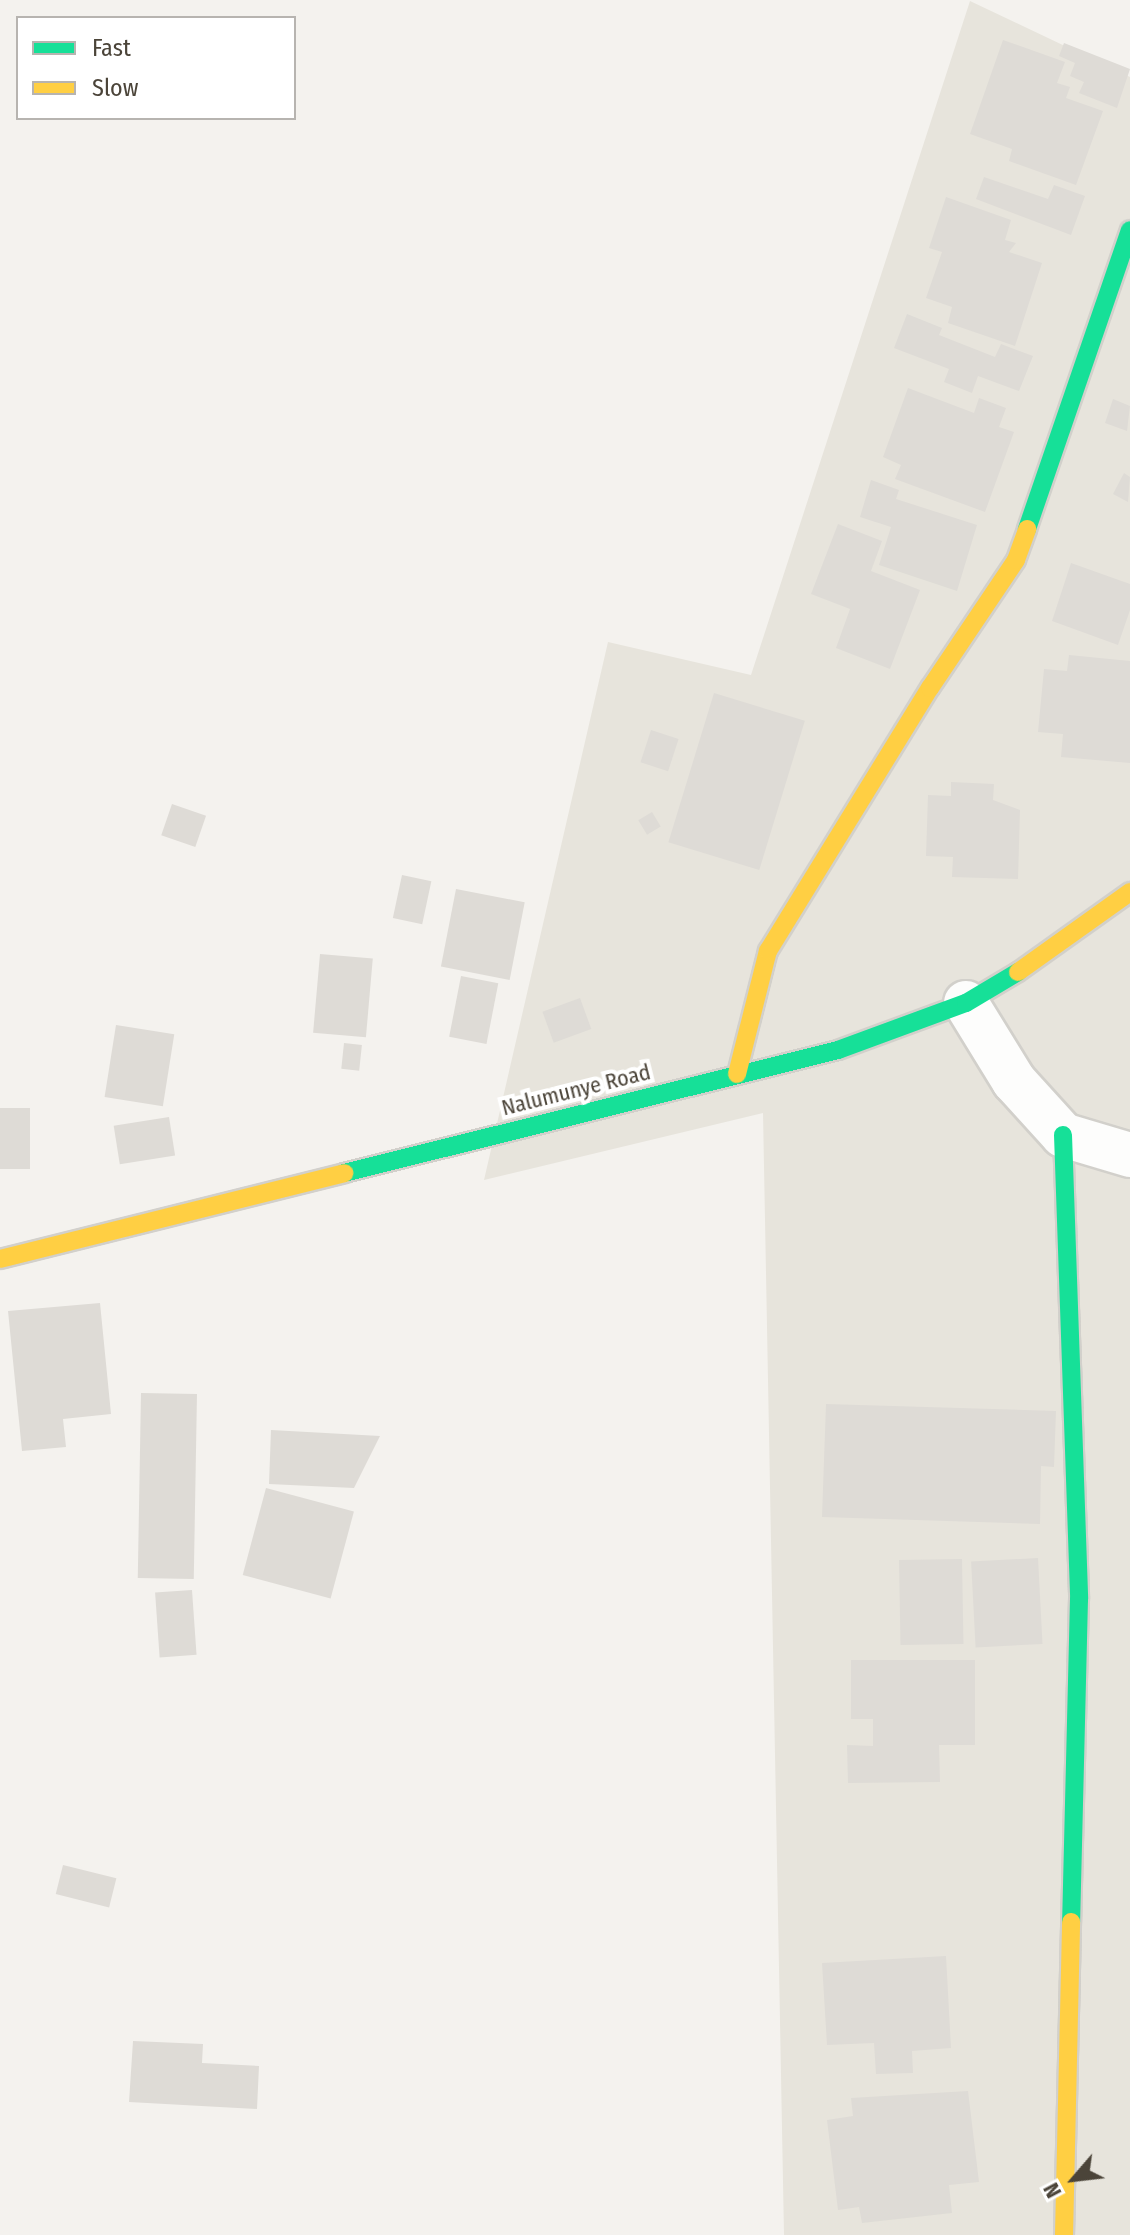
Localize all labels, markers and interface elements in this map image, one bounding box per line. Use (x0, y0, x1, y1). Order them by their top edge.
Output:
legend (16, 16, 296, 120)
text: Fast (92, 34, 131, 62)
text: Slow (92, 74, 138, 102)
street label: Nalumunye Road (499, 1059, 653, 1121)
north arrow (1034, 2139, 1114, 2219)
text: N (1037, 2178, 1067, 2203)

